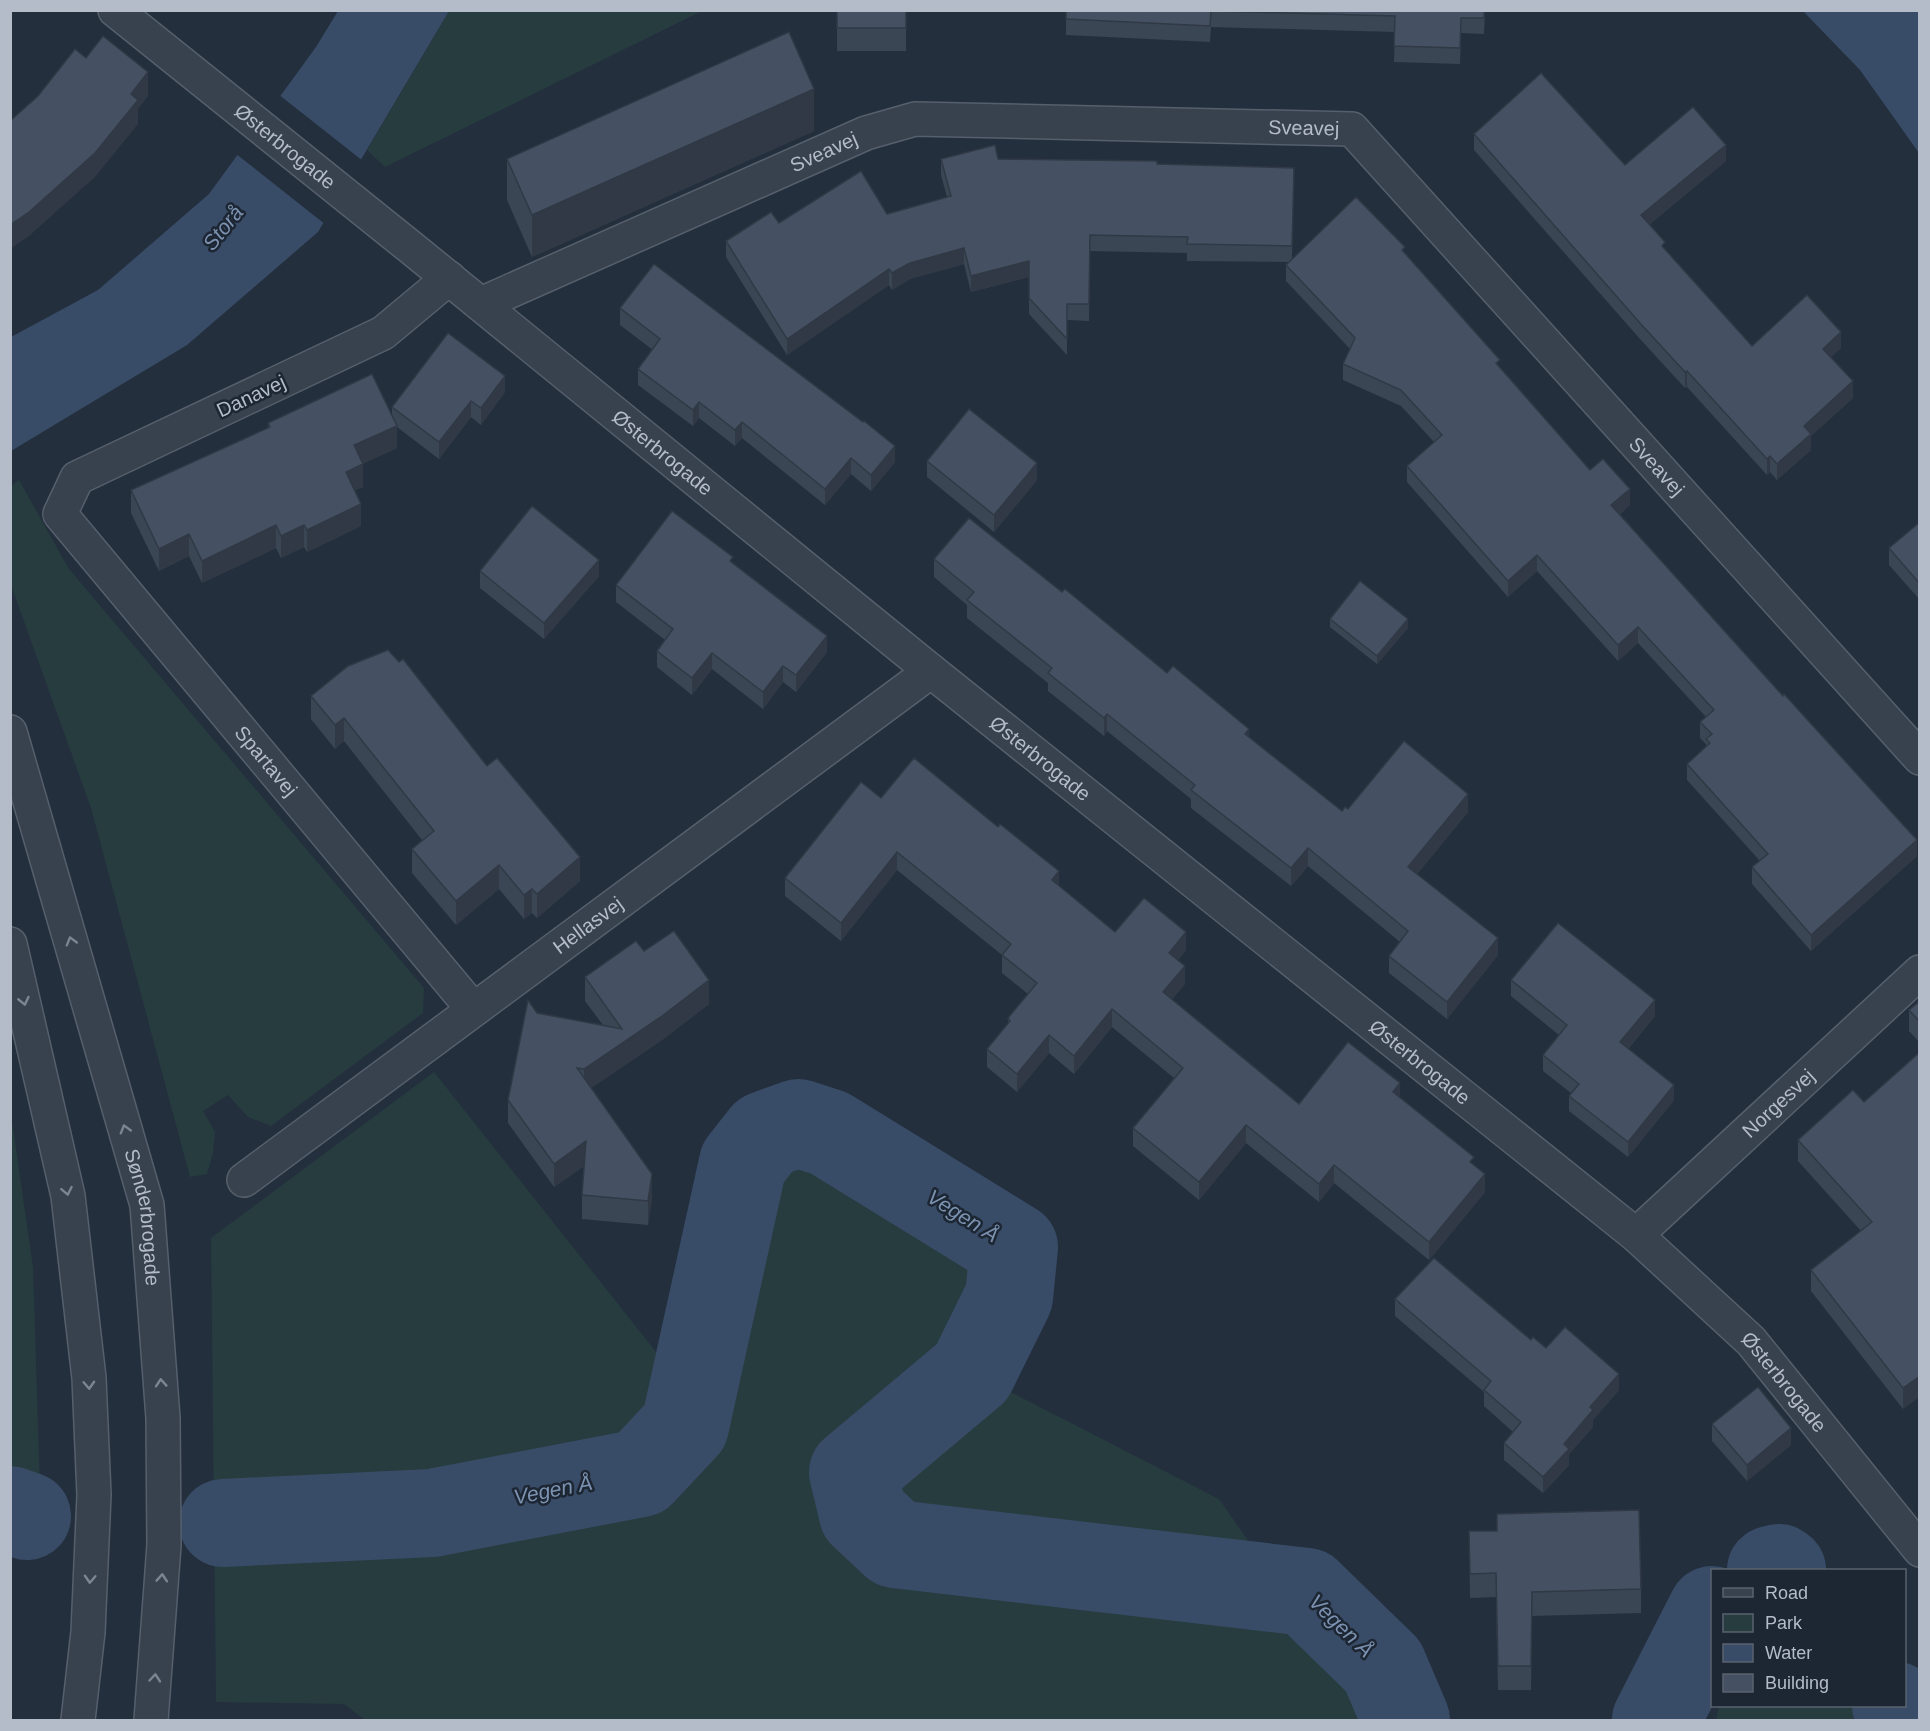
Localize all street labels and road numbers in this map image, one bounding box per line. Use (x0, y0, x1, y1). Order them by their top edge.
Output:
street label: Østerbrogade (230, 100, 340, 193)
street label: Sveavej (1268, 116, 1339, 140)
street label: Sveavej (787, 127, 861, 176)
street label: Danavej (213, 371, 289, 421)
street label: Østerbrogade (608, 405, 717, 500)
street label: Sveavej (1625, 433, 1689, 500)
street label: Østerbrogade (986, 712, 1095, 805)
street label: Spartavej (231, 721, 302, 800)
street label: Hellasvej (549, 892, 627, 958)
street label: Østerbrogade (1365, 1015, 1474, 1109)
street label: Norgesvej (1738, 1065, 1819, 1142)
street label: Sønderbrogade (120, 1146, 164, 1287)
street label: Østerbrogade (1737, 1327, 1831, 1436)

